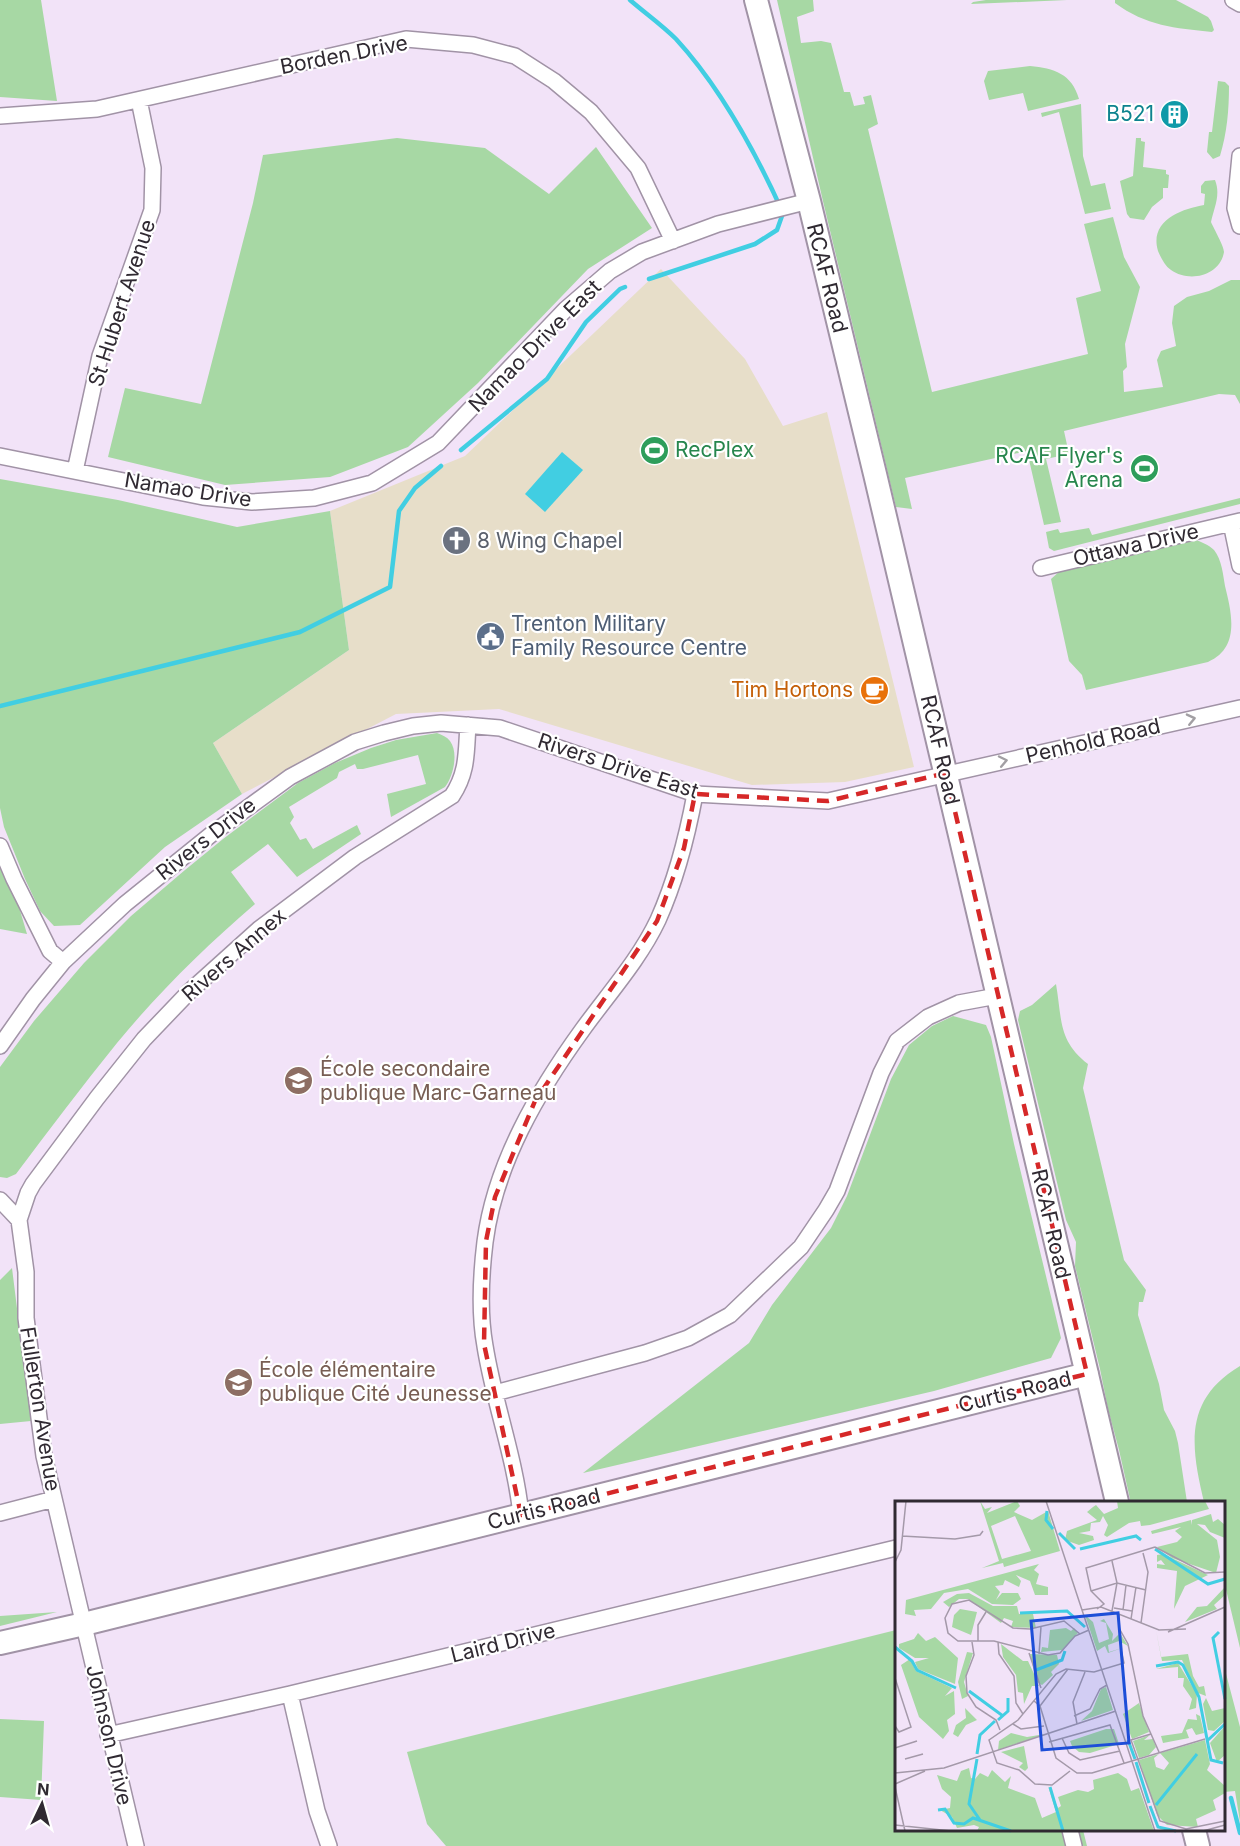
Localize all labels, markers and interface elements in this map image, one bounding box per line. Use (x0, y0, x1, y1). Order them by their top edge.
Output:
street label: Borden Drive (278, 30, 410, 79)
building icon: B521 (1159, 98, 1191, 130)
place label: B521 (1106, 101, 1154, 126)
street label: St Hubert Avenue (83, 216, 160, 390)
street label: RCAF Road (802, 221, 853, 335)
street label: Namao Drive East (463, 274, 606, 417)
sports icon: RecPlex (638, 434, 670, 466)
place label: RecPlex (675, 437, 754, 462)
place label: RCAF Flyer's Arena (995, 443, 1123, 492)
sports icon: RCAF Flyer's Arena (1128, 452, 1160, 484)
street label: Namao Drive (123, 467, 253, 512)
street label: Ottawa Drive (1071, 518, 1201, 571)
church icon: 8 Wing Chapel (440, 525, 472, 557)
place label: 8 Wing Chapel (477, 528, 623, 553)
place label: Trenton Military Family Resource Centre (511, 611, 747, 660)
public building icon: Trenton Military Family Resource Centre (474, 620, 506, 652)
cafe icon: Tim Hortons (858, 674, 890, 706)
place label: Tim Hortons (731, 677, 853, 702)
street label: RCAF Road (916, 693, 965, 807)
street label: Penhold Road (1023, 713, 1163, 768)
one-way arrow (1186, 713, 1196, 726)
street label: Rivers Drive East (535, 728, 702, 803)
one-way arrow (998, 755, 1008, 768)
street label: Rivers Drive (151, 792, 260, 885)
street label: Rivers Annex (177, 903, 291, 1007)
place label: École secondaire publique Marc-Garneau (320, 1055, 556, 1105)
school or university icon: École secondaire publique Marc-Garneau (283, 1065, 315, 1097)
street label: RCAF Road (1027, 1167, 1076, 1281)
street label: Fullerton Avenue (15, 1325, 66, 1493)
place label: École élémentaire publique Cité Jeunesse (259, 1356, 492, 1406)
street label: Curtis Road (956, 1365, 1074, 1418)
school or university icon: École élémentaire publique Cité Jeunesse (222, 1366, 254, 1398)
street label: Curtis Road (485, 1482, 603, 1535)
inset map (895, 1501, 1225, 1831)
street label: Laird Drive (448, 1617, 558, 1668)
street label: Johnson Drive (81, 1662, 138, 1808)
north arrow (12, 1774, 72, 1834)
text: N (36, 1779, 50, 1800)

